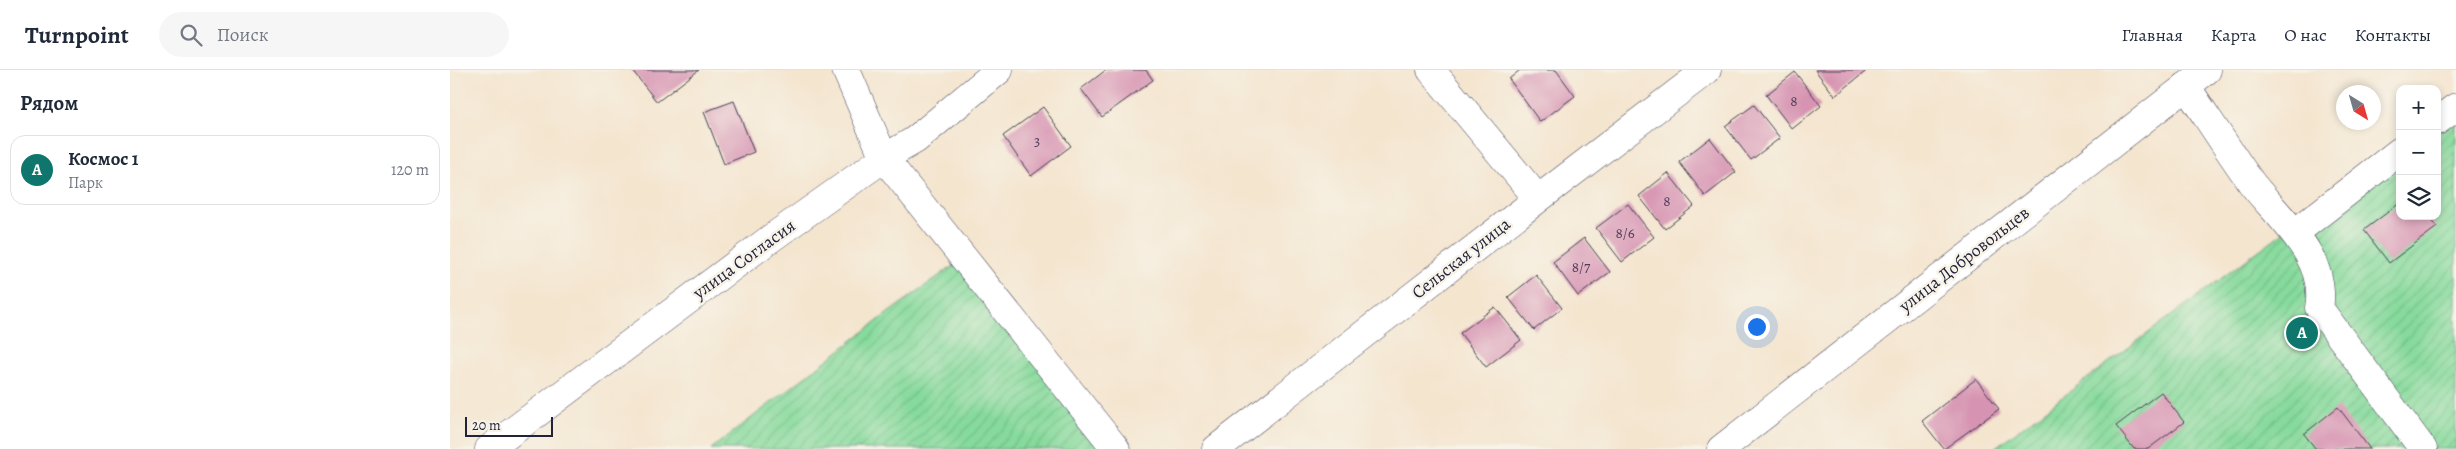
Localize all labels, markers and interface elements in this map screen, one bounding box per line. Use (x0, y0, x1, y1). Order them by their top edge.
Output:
search box (159, 12, 509, 57)
text: Turnpoint (25, 19, 129, 51)
icon: search (177, 21, 205, 49)
text: Поиск (217, 22, 269, 48)
text: Главная (2122, 23, 2183, 47)
text: Карта (2211, 23, 2256, 47)
text: О нас (2284, 23, 2327, 47)
text: Контакты (2355, 23, 2431, 47)
north arrow (2336, 85, 2381, 130)
map controls (2396, 85, 2441, 220)
button: + (2396, 85, 2441, 130)
text: Рядом (20, 89, 78, 117)
house number: 8 (1790, 91, 1798, 111)
button: − (2396, 130, 2441, 175)
house number: 3 (1034, 131, 1040, 151)
text: Космос 1 (68, 146, 139, 172)
text: A (32, 159, 42, 181)
text: 120 m (391, 159, 429, 181)
text: Парк (68, 172, 103, 194)
button: layers (2396, 175, 2441, 220)
house number: 8 (1663, 191, 1671, 211)
street label: улица Добровольцев (1893, 200, 2034, 318)
street label: Сельская улица (1407, 211, 1516, 304)
street label: улица Согласия (687, 214, 800, 305)
house number: 8/6 (1615, 223, 1635, 243)
house number: 8/7 (1572, 257, 1591, 277)
your location (1744, 314, 1770, 340)
pin: A (2286, 314, 2318, 352)
scale bar (465, 414, 552, 437)
text: 20 m (472, 416, 501, 435)

